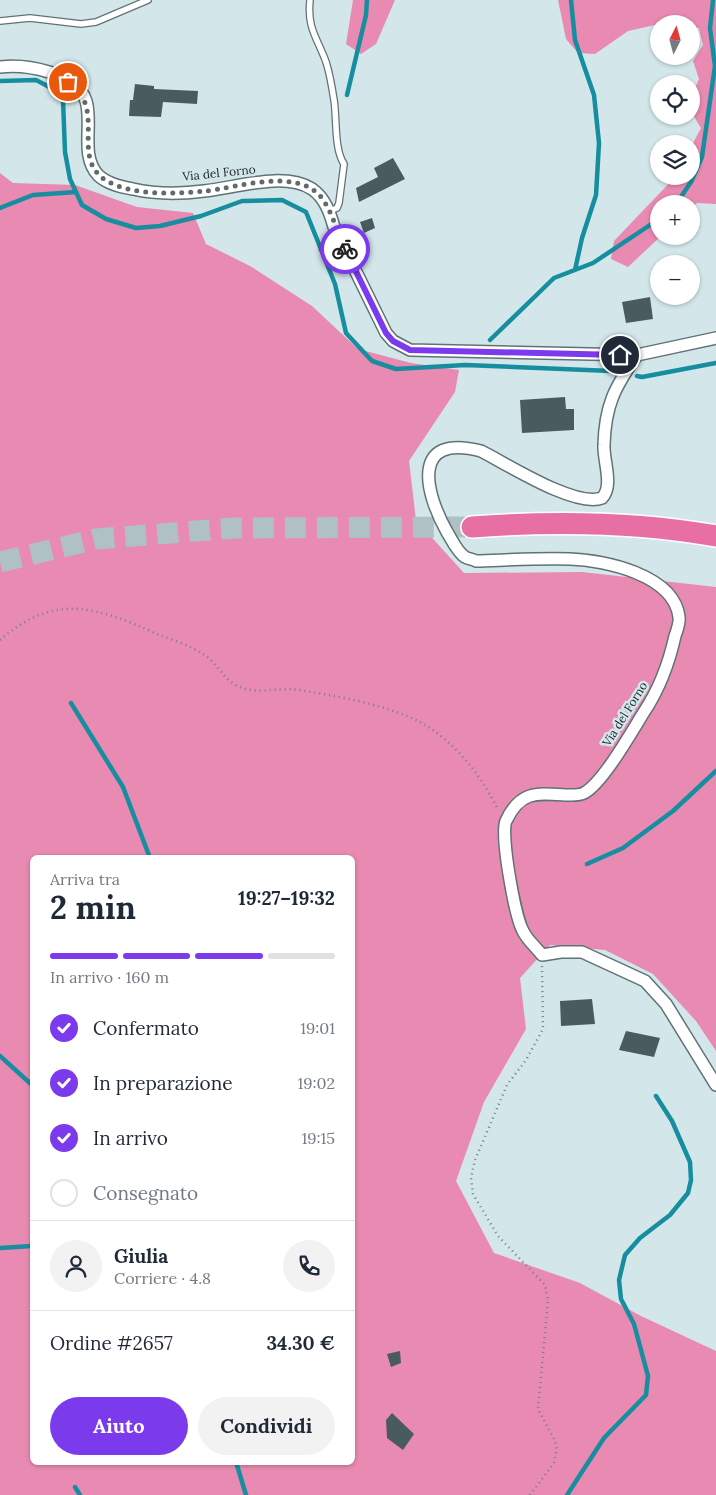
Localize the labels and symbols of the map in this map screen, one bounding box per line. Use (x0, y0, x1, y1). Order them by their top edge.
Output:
north arrow (650, 15, 700, 65)
pin (47, 61, 89, 103)
street label: Via del Forno (181, 161, 256, 184)
courier (320, 224, 370, 274)
pin (599, 334, 641, 376)
street label: Via del Forno (598, 679, 650, 750)

